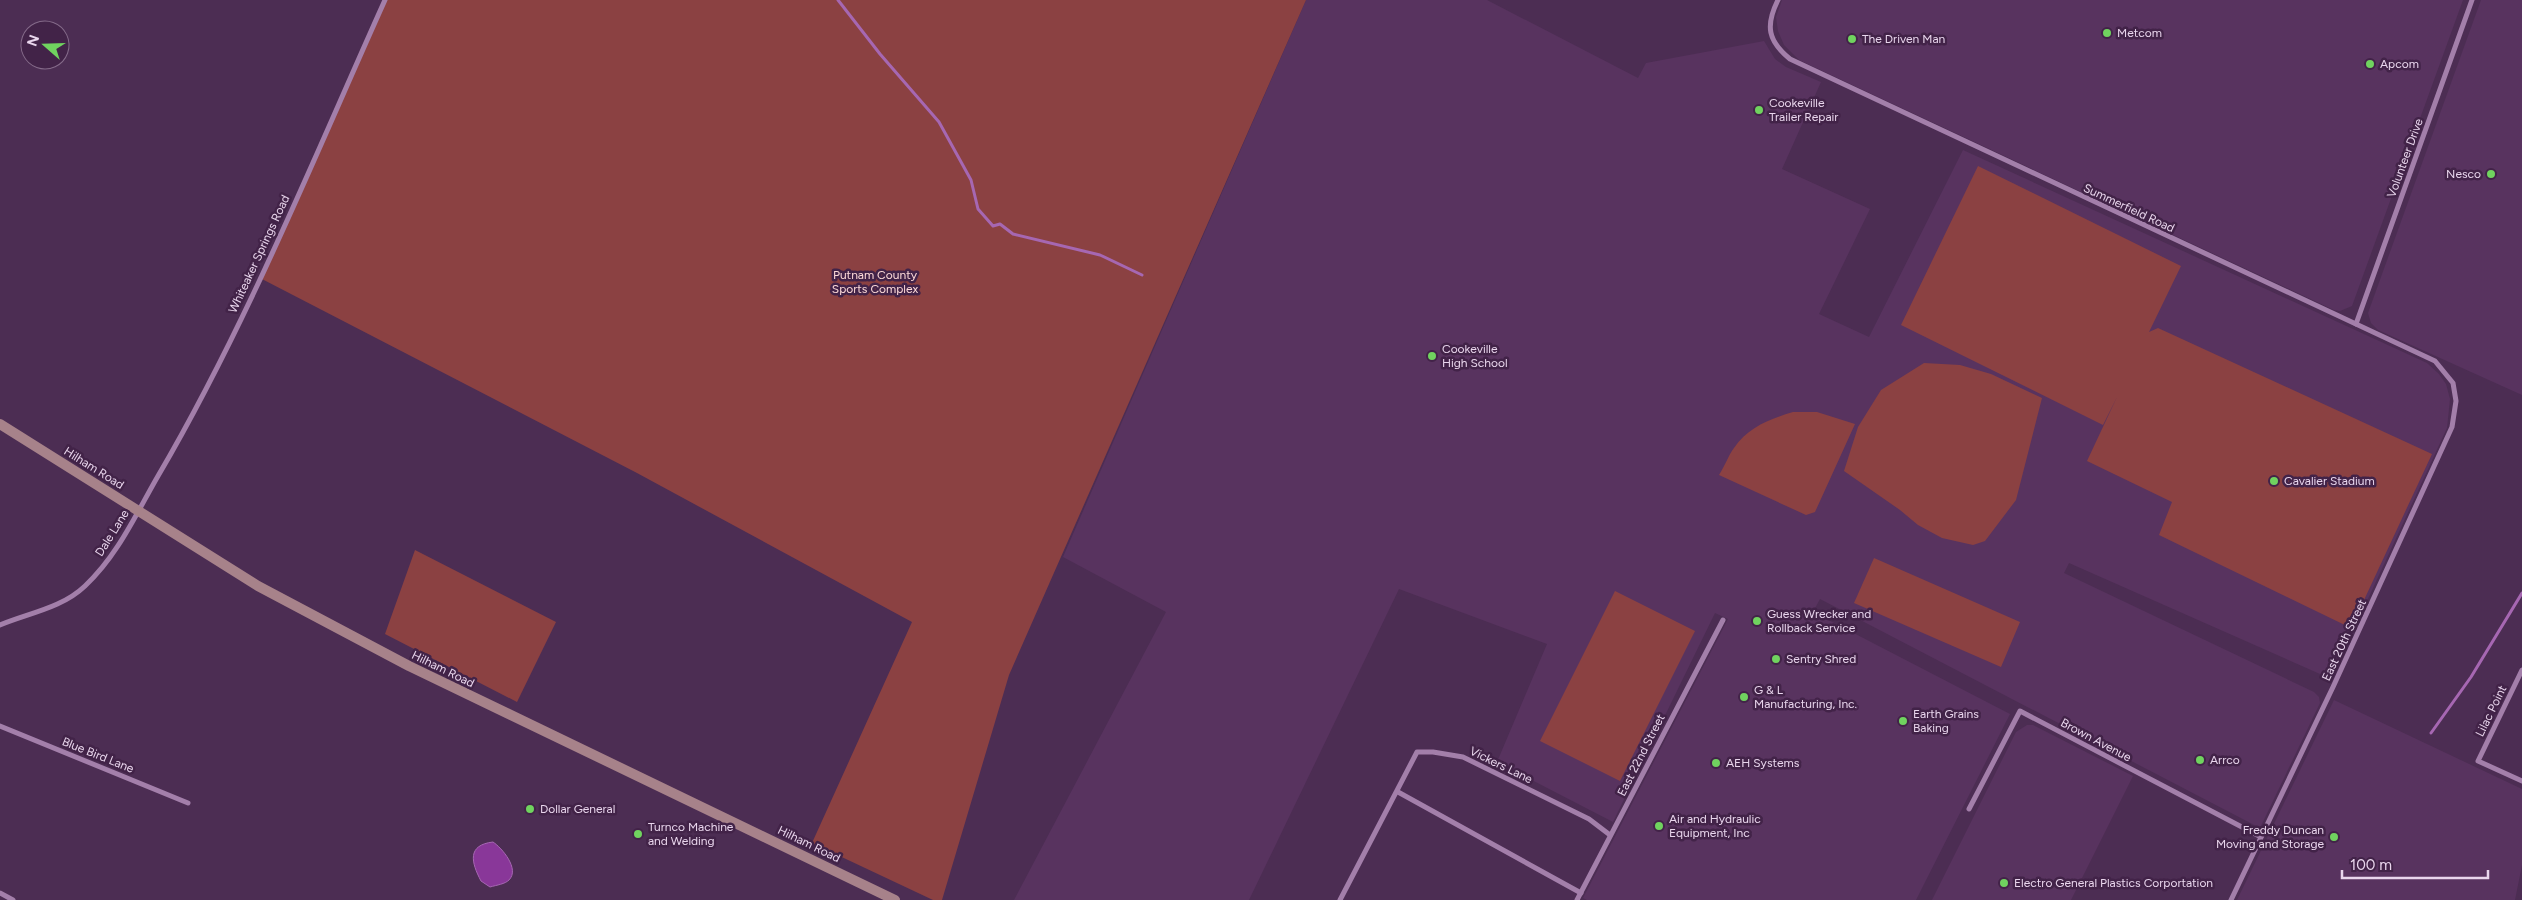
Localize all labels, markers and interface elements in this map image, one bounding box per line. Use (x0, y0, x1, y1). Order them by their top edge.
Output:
north arrow (20, 20, 70, 70)
place label: Metcom (2117, 26, 2162, 40)
marker: Metcom (2101, 27, 2113, 39)
place label: The Driven Man (1862, 32, 1946, 46)
text: N (23, 33, 43, 49)
marker: The Driven Man (1846, 33, 1858, 45)
place label: Apcom (2380, 57, 2419, 71)
marker: Apcom (2364, 58, 2376, 70)
place label: Cookeville Trailer Repair (1769, 96, 1838, 124)
marker: Cookeville Trailer Repair (1753, 104, 1765, 116)
street label: Volunteer Drive (2384, 116, 2426, 199)
place label: Nesco (2446, 167, 2481, 181)
marker: Nesco (2485, 168, 2497, 180)
street label: Summerfield Road (2081, 181, 2177, 235)
street label: Whiteaker Springs Road (225, 193, 293, 315)
park label: Putnam County Sports Complex (832, 268, 918, 296)
place label: Cookeville High School (1442, 342, 1508, 370)
marker: Cookeville High School (1426, 350, 1438, 362)
street label: Hilham Road (61, 444, 127, 492)
place label: Cavalier Stadium (2284, 474, 2375, 488)
marker: Cavalier Stadium (2268, 475, 2280, 487)
street label: Dale Lane (92, 507, 132, 559)
street label: East 20th Street (2319, 597, 2369, 683)
place label: Guess Wrecker and Rollback Service (1767, 607, 1871, 635)
marker: Guess Wrecker and Rollback Service (1751, 615, 1763, 627)
street label: Hilham Road (409, 648, 477, 690)
place label: Sentry Shred (1786, 652, 1856, 666)
marker: Sentry Shred (1770, 653, 1782, 665)
place label: G & L Manufacturing, Inc. (1754, 683, 1857, 711)
street label: Lilac Point (2473, 683, 2510, 739)
marker: G & L Manufacturing, Inc. (1738, 691, 1750, 703)
place label: Earth Grains Baking (1913, 707, 1979, 735)
street label: East 22nd Street (1614, 711, 1668, 798)
marker: Earth Grains Baking (1897, 715, 1909, 727)
street label: Brown Avenue (2058, 716, 2134, 765)
street label: Blue Bird Lane (60, 734, 136, 776)
street label: Vickers Lane (1467, 744, 1535, 786)
place label: Arrco (2210, 753, 2240, 767)
marker: Arrco (2194, 754, 2206, 766)
place label: AEH Systems (1726, 756, 1800, 770)
marker: AEH Systems (1710, 757, 1722, 769)
place label: Dollar General (540, 802, 615, 816)
marker: Dollar General (524, 803, 536, 815)
place label: Air and Hydraulic Equipment, Inc (1669, 812, 1761, 840)
place label: Turnco Machine and Welding (648, 820, 734, 848)
marker: Air and Hydraulic Equipment, Inc (1653, 820, 1665, 832)
street label: Hilham Road (775, 823, 843, 865)
place label: Freddy Duncan Moving and Storage (2216, 823, 2324, 851)
marker: Turnco Machine and Welding (632, 828, 644, 840)
marker: Freddy Duncan Moving and Storage (2328, 831, 2340, 843)
scale bar (2342, 848, 2488, 880)
text: 100 m (2350, 856, 2392, 874)
place label: Electro General Plastics Corportation (2014, 876, 2213, 890)
marker: Electro General Plastics Corportation (1998, 877, 2010, 889)

